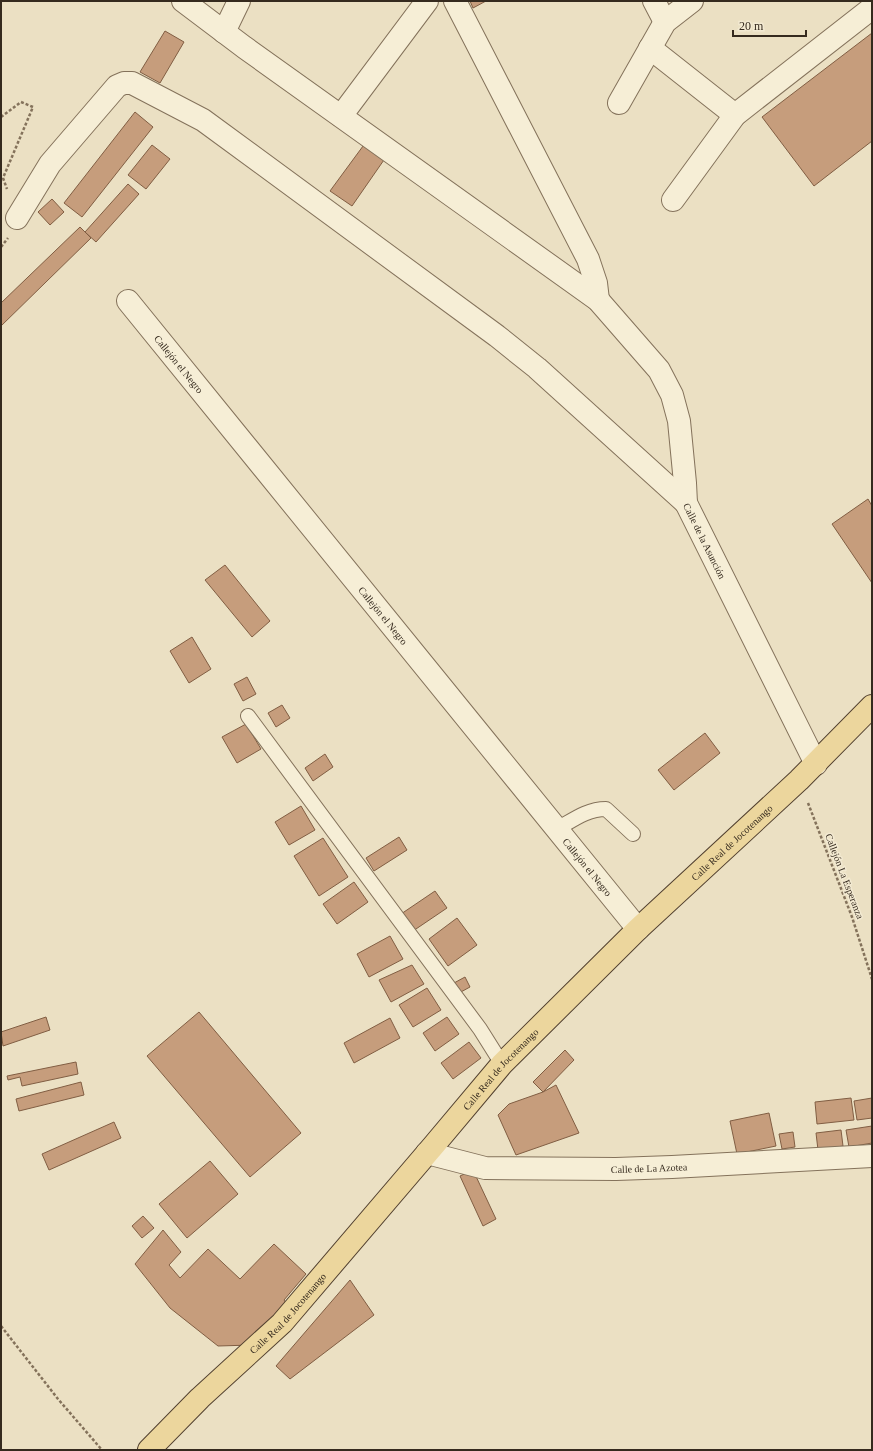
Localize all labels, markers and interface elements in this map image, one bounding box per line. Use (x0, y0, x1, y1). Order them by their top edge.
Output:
scale bar (733, 12, 806, 38)
text: 20 m (739, 19, 764, 33)
street label: Callejón el Negro (152, 333, 205, 395)
street label: Calle de la Asunción (681, 501, 728, 581)
street label: Callejón el Negro (356, 585, 410, 647)
street label: Calle Real de Jocotenango (689, 803, 775, 883)
street label: Callejón La Esperanza (823, 832, 866, 921)
street label: Callejón el Negro (560, 836, 614, 898)
street label: Calle Real de Jocotenango (461, 1026, 541, 1112)
street label: Calle de La Azotea (611, 1161, 688, 1175)
street label: Calle Real de Jocotenango (247, 1271, 328, 1356)

